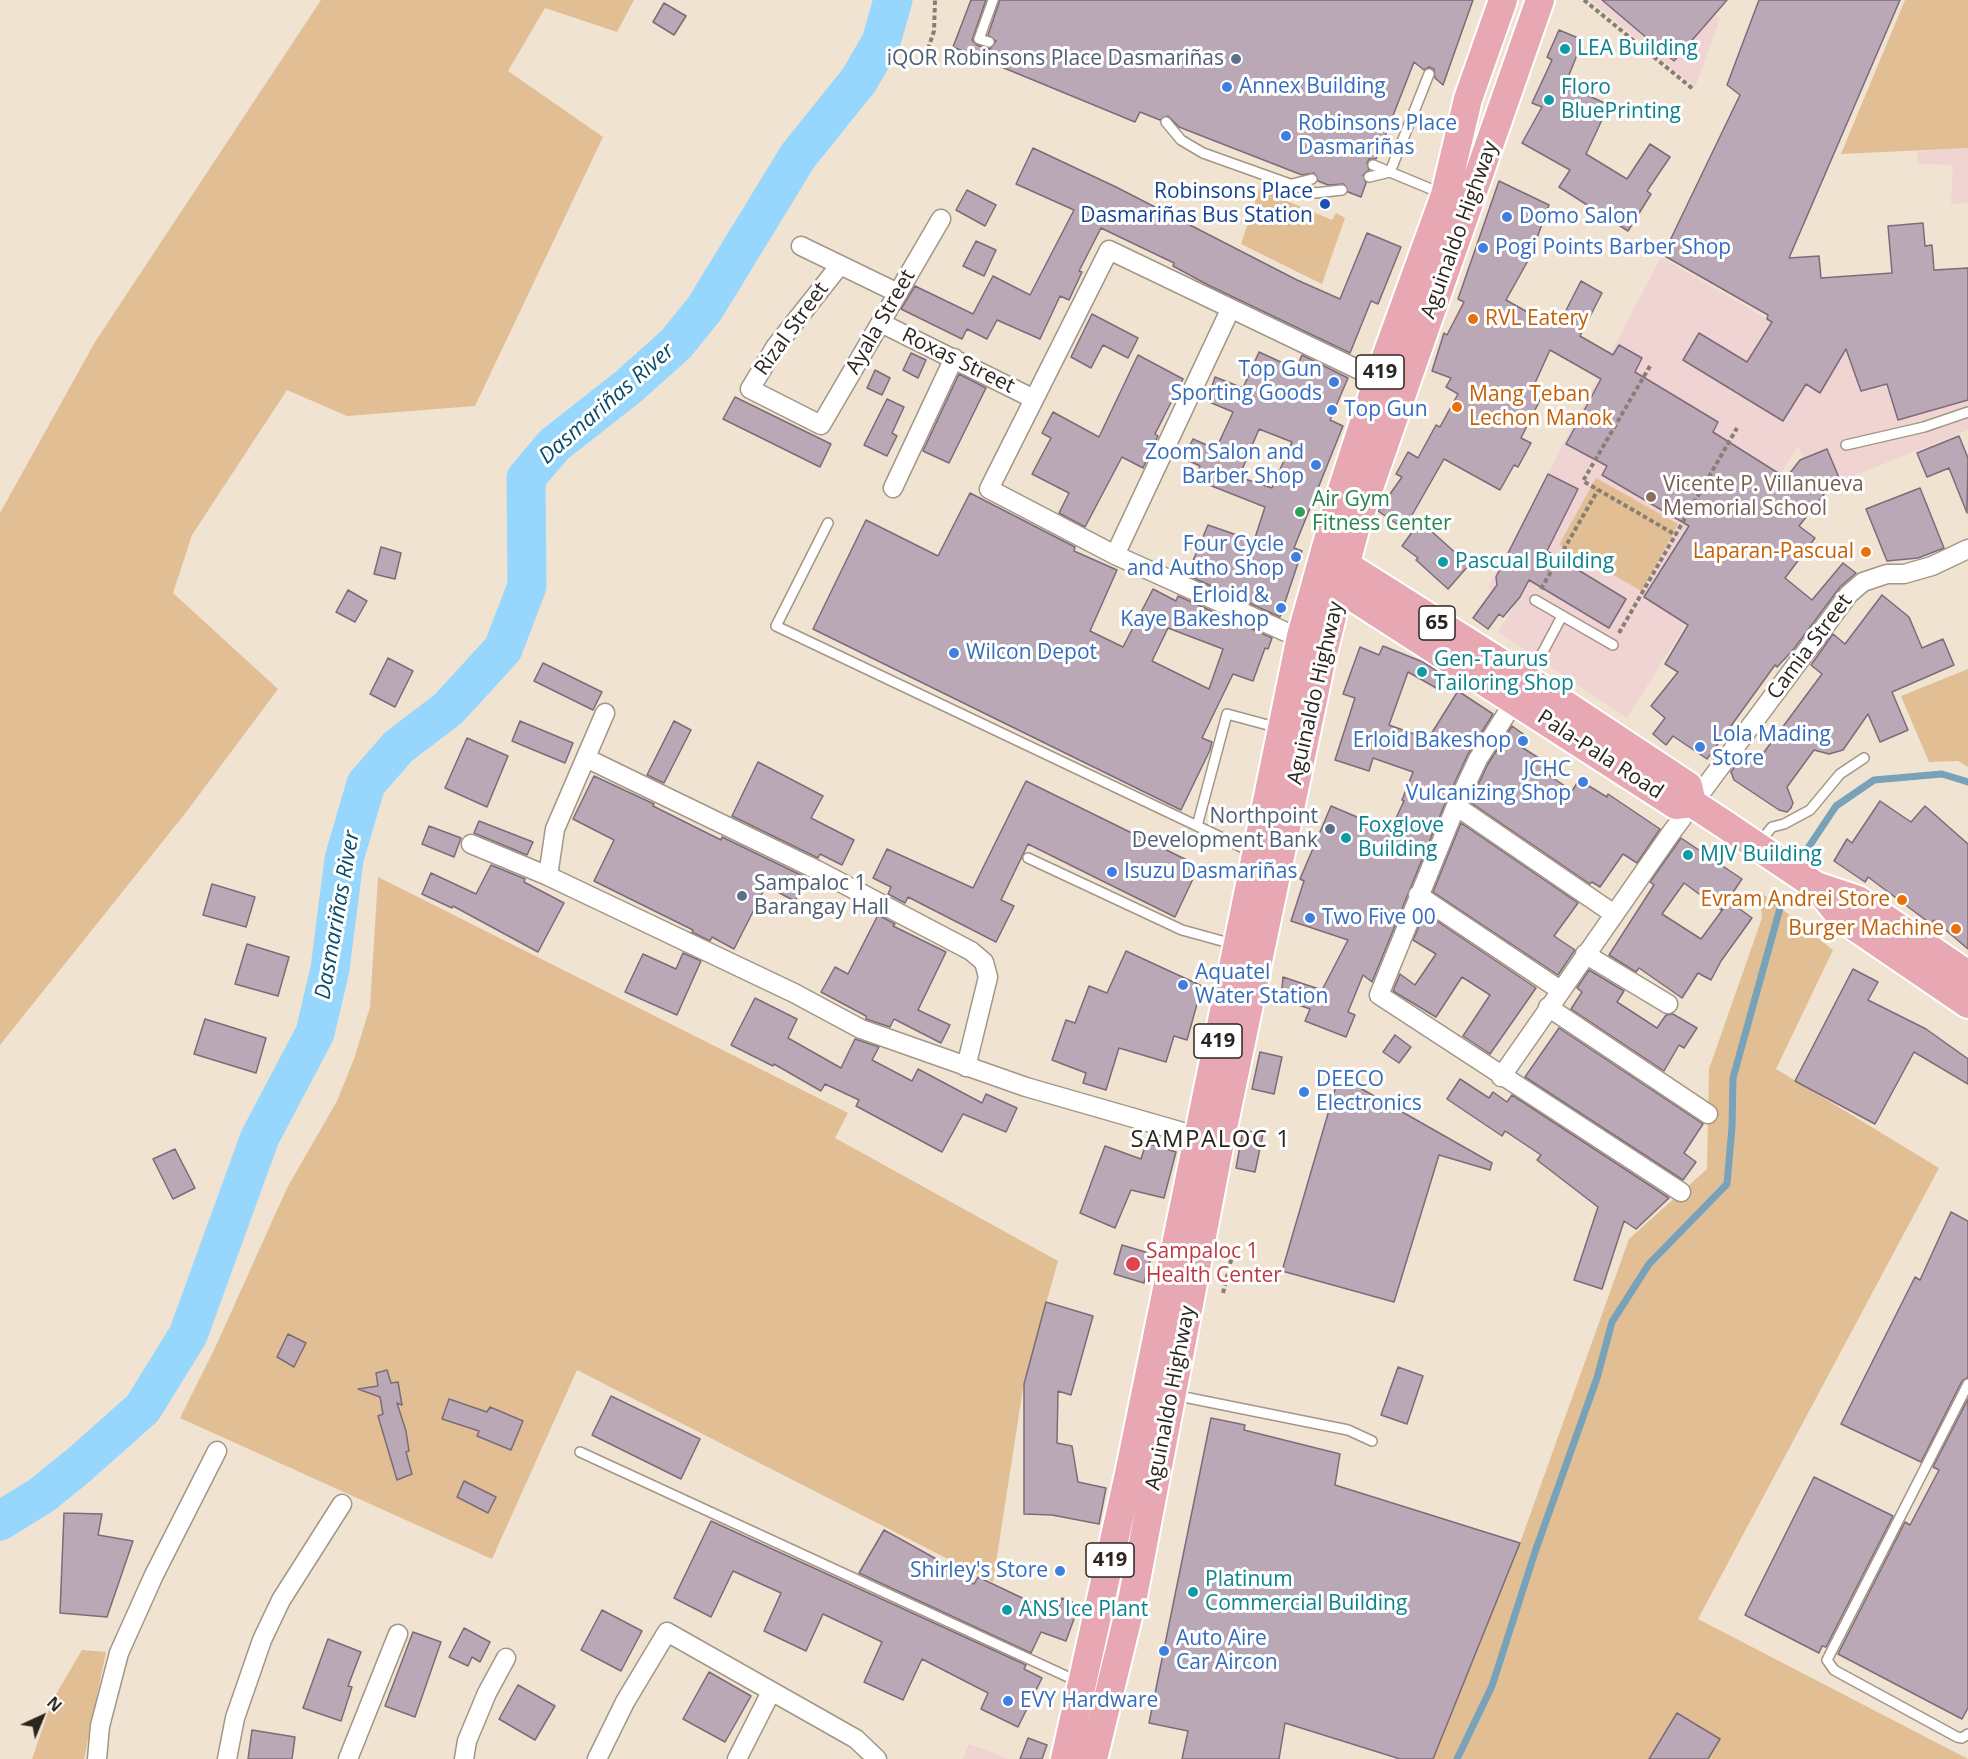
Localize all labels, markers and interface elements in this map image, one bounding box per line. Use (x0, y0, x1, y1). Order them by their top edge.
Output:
place label: LEA Building (1577, 36, 1698, 62)
marker: LEA Building (1558, 42, 1572, 56)
place label: iQOR Robinsons Place Dasmariñas (887, 46, 1224, 72)
marker: iQOR Robinsons Place Dasmariñas (1229, 52, 1243, 66)
place label: Annex Building (1239, 74, 1386, 100)
place label: Floro BluePrinting (1561, 75, 1681, 125)
marker: Annex Building (1220, 80, 1234, 94)
marker: Floro BluePrinting (1542, 93, 1556, 107)
place label: Robinsons Place Dasmariñas (1298, 111, 1457, 161)
marker: Robinsons Place Dasmariñas (1279, 129, 1293, 143)
street label: Aguinaldo Highway (1416, 138, 1504, 322)
place label: Robinsons Place Dasmariñas Bus Station (1080, 179, 1313, 229)
marker: Robinsons Place Dasmariñas Bus Station (1318, 197, 1332, 211)
place label: Domo Salon (1519, 204, 1638, 230)
marker: Domo Salon (1500, 210, 1514, 224)
place label: Pogi Points Barber Shop (1495, 235, 1731, 261)
marker: Pogi Points Barber Shop (1476, 241, 1490, 255)
street label: Ayala Street (841, 265, 921, 379)
street label: Rizal Street (750, 277, 834, 381)
place label: RVL Eatery (1485, 306, 1589, 332)
marker: RVL Eatery (1466, 312, 1480, 326)
street label: Roxas Street (897, 323, 1019, 399)
water label: Dasmariñas River (534, 338, 680, 470)
road number: 419 (1356, 355, 1404, 389)
place label: Top Gun Sporting Goods (1171, 357, 1322, 407)
marker: Top Gun Sporting Goods (1327, 375, 1341, 389)
place label: Mang Teban Lechon Manok (1469, 382, 1613, 432)
place label: Top Gun (1344, 397, 1428, 423)
marker: Mang Teban Lechon Manok (1450, 400, 1464, 414)
marker: Top Gun (1325, 403, 1339, 417)
place label: Zoom Salon and Barber Shop (1145, 440, 1304, 490)
marker: Zoom Salon and Barber Shop (1309, 458, 1323, 472)
place label: Vicente P. Villanueva Memorial School (1663, 472, 1864, 522)
place label: Air Gym Fitness Center (1312, 487, 1452, 537)
marker: Vicente P. Villanueva Memorial School (1644, 490, 1658, 504)
marker: Air Gym Fitness Center (1293, 505, 1307, 519)
place label: Four Cycle and Autho Shop (1127, 532, 1284, 582)
place label: Laparan-Pascual (1693, 539, 1854, 565)
marker: Laparan-Pascual (1859, 545, 1873, 559)
place label: Pascual Building (1455, 549, 1614, 575)
marker: Four Cycle and Autho Shop (1289, 550, 1303, 564)
marker: Pascual Building (1436, 555, 1450, 569)
place label: Erloid & Kaye Bakeshop (1120, 583, 1269, 633)
street label: Camia Street (1762, 589, 1858, 705)
street label: Aguinaldo Highway (1283, 599, 1349, 787)
marker: Erloid & Kaye Bakeshop (1274, 601, 1288, 615)
road number: 65 (1419, 606, 1455, 640)
place label: Wilcon Depot (966, 640, 1097, 666)
marker: Wilcon Depot (947, 646, 961, 660)
place label: Gen-Taurus Tailoring Shop (1434, 647, 1574, 697)
marker: Gen-Taurus Tailoring Shop (1415, 665, 1429, 679)
street label: Pala-Pala Road (1532, 705, 1668, 805)
place label: Lola Mading Store (1712, 722, 1831, 772)
place label: Erloid Bakeshop (1353, 728, 1511, 754)
marker: Erloid Bakeshop (1516, 734, 1530, 748)
marker: Lola Mading Store (1693, 740, 1707, 754)
place label: JCHC Vulcanizing Shop (1406, 757, 1571, 807)
marker: JCHC Vulcanizing Shop (1576, 775, 1590, 789)
place label: Northpoint Development Bank (1132, 804, 1318, 854)
place label: Foxglove Building (1358, 813, 1444, 863)
marker: Northpoint Development Bank (1323, 822, 1337, 836)
water label: Dasmariñas River (310, 829, 366, 1001)
marker: Foxglove Building (1339, 831, 1353, 845)
place label: MJV Building (1700, 842, 1822, 868)
marker: MJV Building (1681, 848, 1695, 862)
place label: Isuzu Dasmariñas (1124, 859, 1297, 885)
marker: Isuzu Dasmariñas (1105, 865, 1119, 879)
place label: Sampaloc 1 Barangay Hall (754, 871, 889, 921)
place label: Evram Andrei Store (1701, 887, 1890, 913)
marker: Sampaloc 1 Barangay Hall (735, 889, 749, 903)
marker: Evram Andrei Store (1895, 893, 1909, 907)
place label: Two Five 00 (1322, 905, 1436, 931)
marker: Two Five 00 (1303, 911, 1317, 925)
place label: Burger Machine (1788, 916, 1944, 942)
marker: Burger Machine (1949, 922, 1963, 936)
place label: Aquatel Water Station (1195, 960, 1328, 1010)
marker: Aquatel Water Station (1176, 978, 1190, 992)
road number: 419 (1194, 1024, 1242, 1058)
place label: DEECO Electronics (1316, 1067, 1422, 1117)
marker: DEECO Electronics (1297, 1085, 1311, 1099)
district label: SAMPALOC 1 (1131, 1126, 1291, 1154)
place label: Sampaloc 1 Health Center (1146, 1239, 1282, 1289)
marker: Sampaloc 1 Health Center (1124, 1255, 1142, 1273)
street label: Aguinaldo Highway (1141, 1304, 1201, 1492)
road number: 419 (1086, 1543, 1134, 1577)
place label: Shirley's Store (910, 1558, 1048, 1584)
marker: Shirley's Store (1053, 1564, 1067, 1578)
place label: Platinum Commercial Building (1205, 1567, 1407, 1617)
marker: Platinum Commercial Building (1186, 1585, 1200, 1599)
place label: ANS Ice Plant (1019, 1597, 1148, 1623)
marker: ANS Ice Plant (1000, 1603, 1014, 1617)
place label: Auto Aire Car Aircon (1176, 1626, 1278, 1676)
marker: Auto Aire Car Aircon (1157, 1644, 1171, 1658)
north arrow (12, 1687, 72, 1747)
place label: EVY Hardware (1020, 1688, 1158, 1714)
text: N (42, 1692, 67, 1716)
marker: EVY Hardware (1001, 1694, 1015, 1708)

